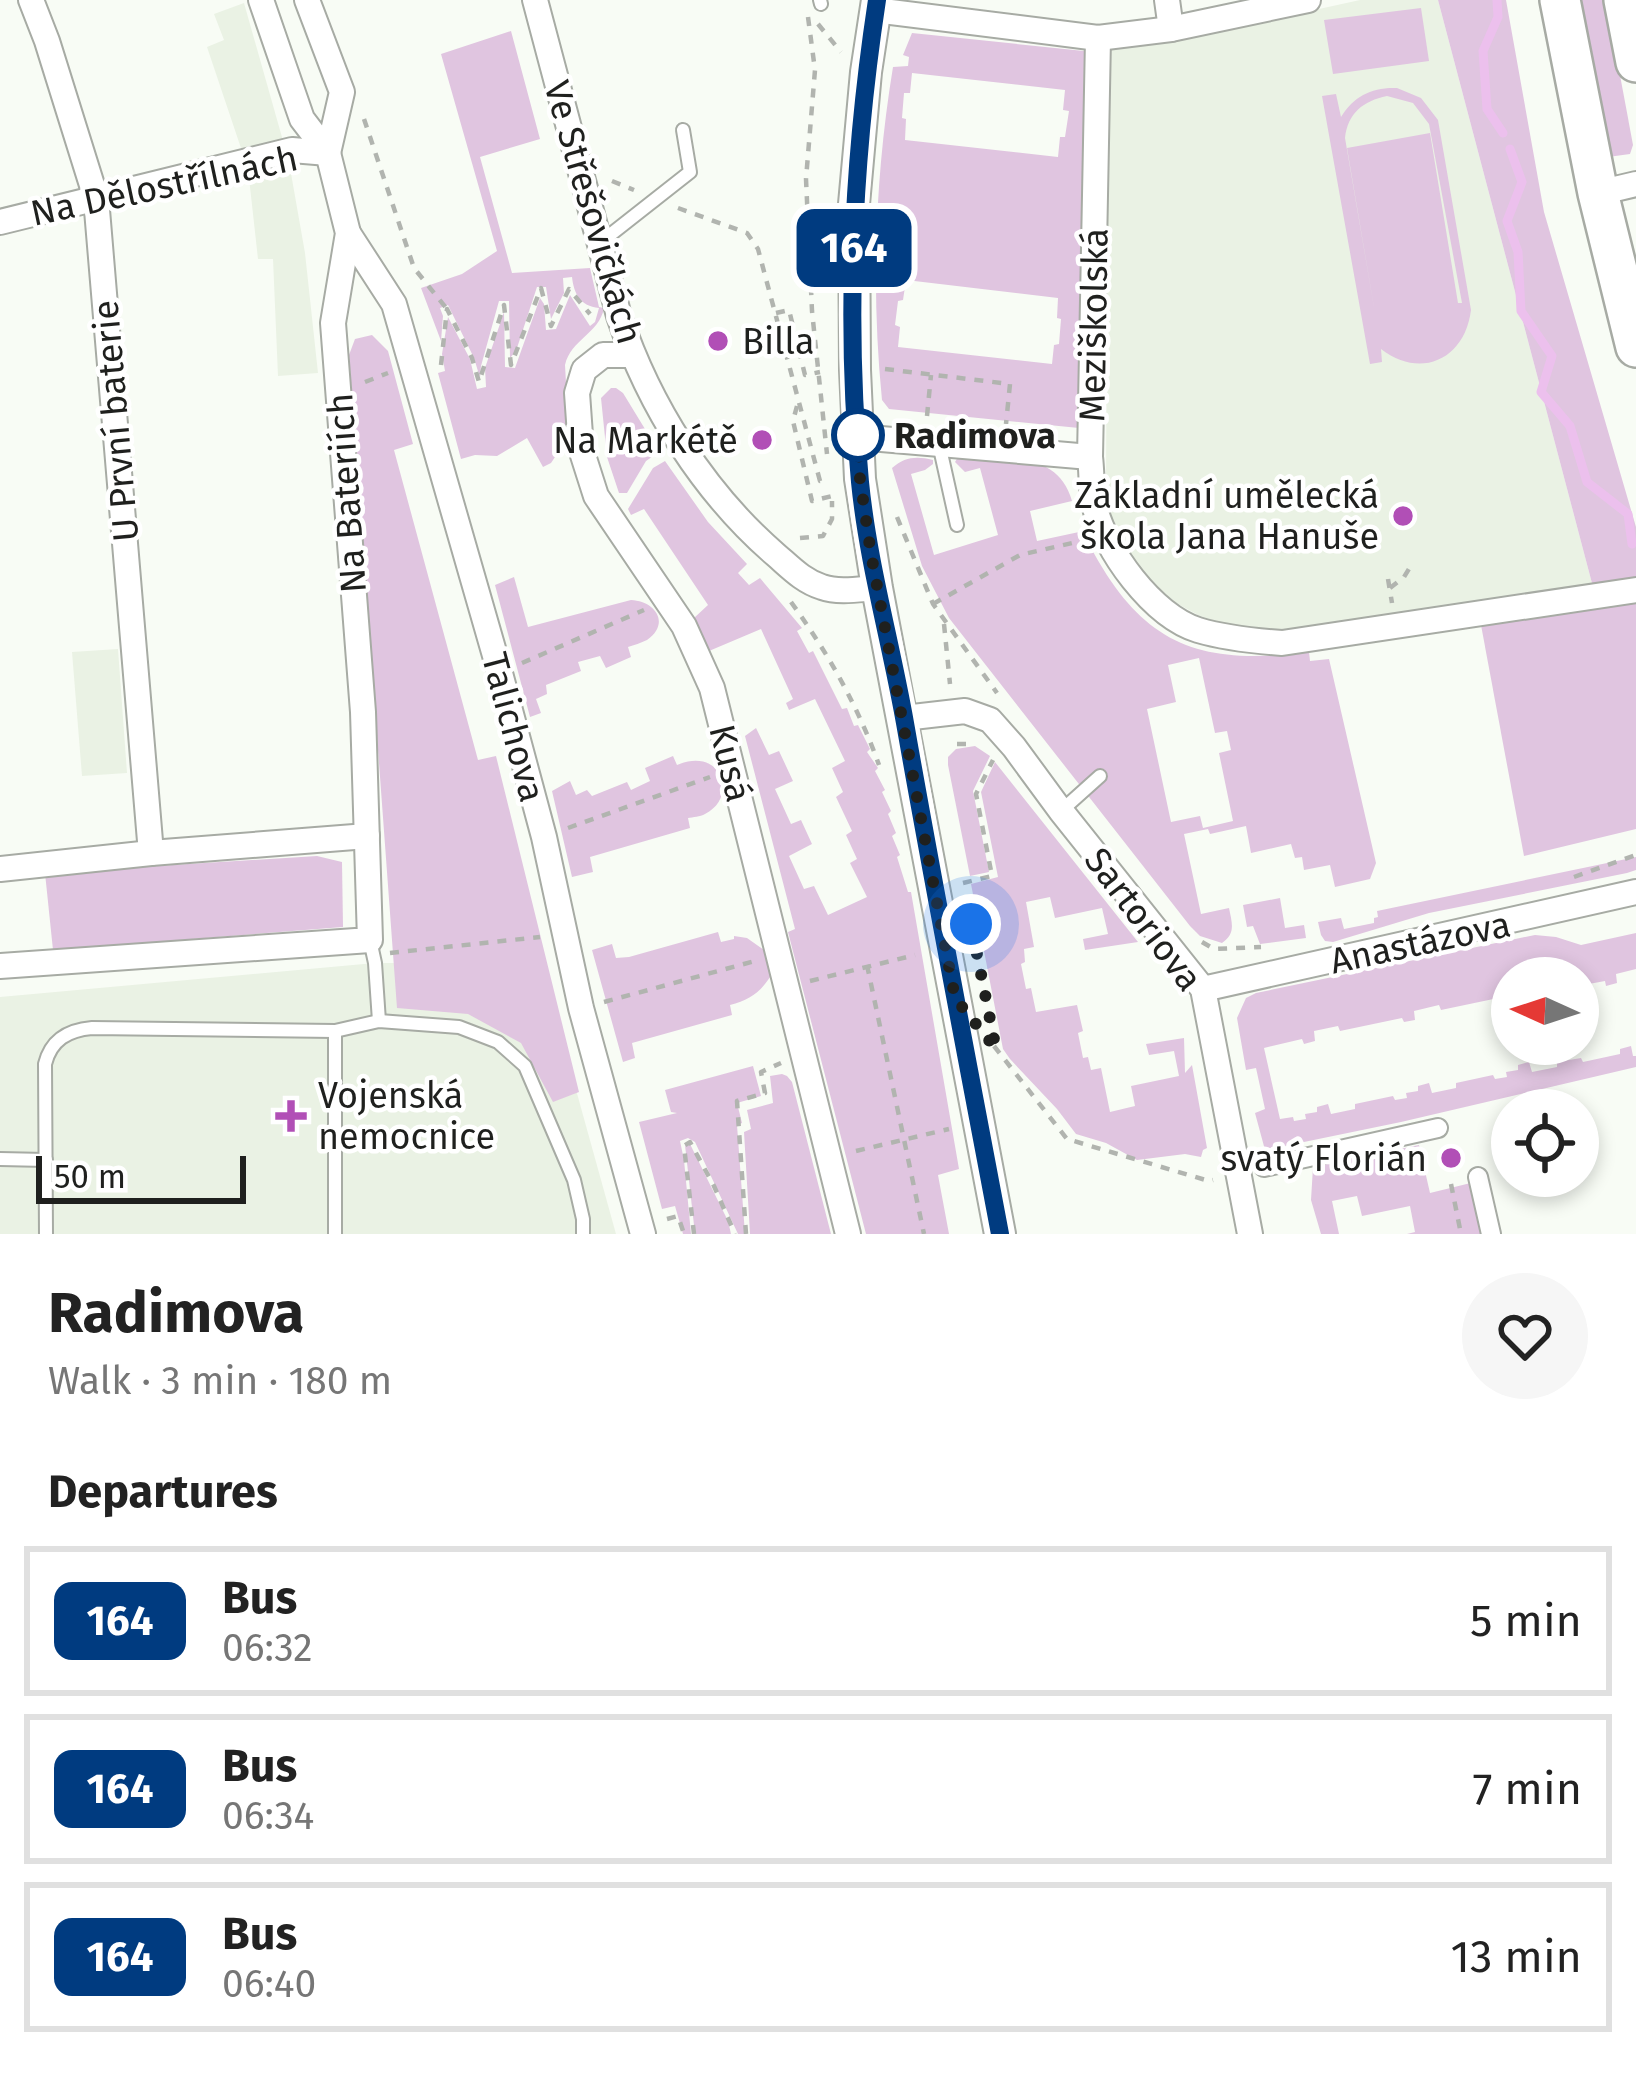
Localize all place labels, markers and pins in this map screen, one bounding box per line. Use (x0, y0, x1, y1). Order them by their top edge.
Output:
place label: Billa (742, 320, 815, 364)
marker: Billa (705, 328, 731, 354)
marker: Radimova (833, 410, 883, 460)
place label: Radimova (894, 414, 1056, 458)
place label: Na Markétě (553, 419, 738, 463)
marker: Na Markétě (749, 427, 775, 453)
place label: Základní umělecká škola Jana Hanuše (1074, 474, 1379, 559)
marker: Základní umělecká škola Jana Hanuše (1390, 503, 1416, 529)
place label: Vojenská nemocnice (318, 1074, 495, 1159)
marker: Vojenská nemocnice (275, 1100, 307, 1132)
place label: svatý Florián (1221, 1137, 1427, 1181)
marker: svatý Florián (1438, 1145, 1464, 1171)

